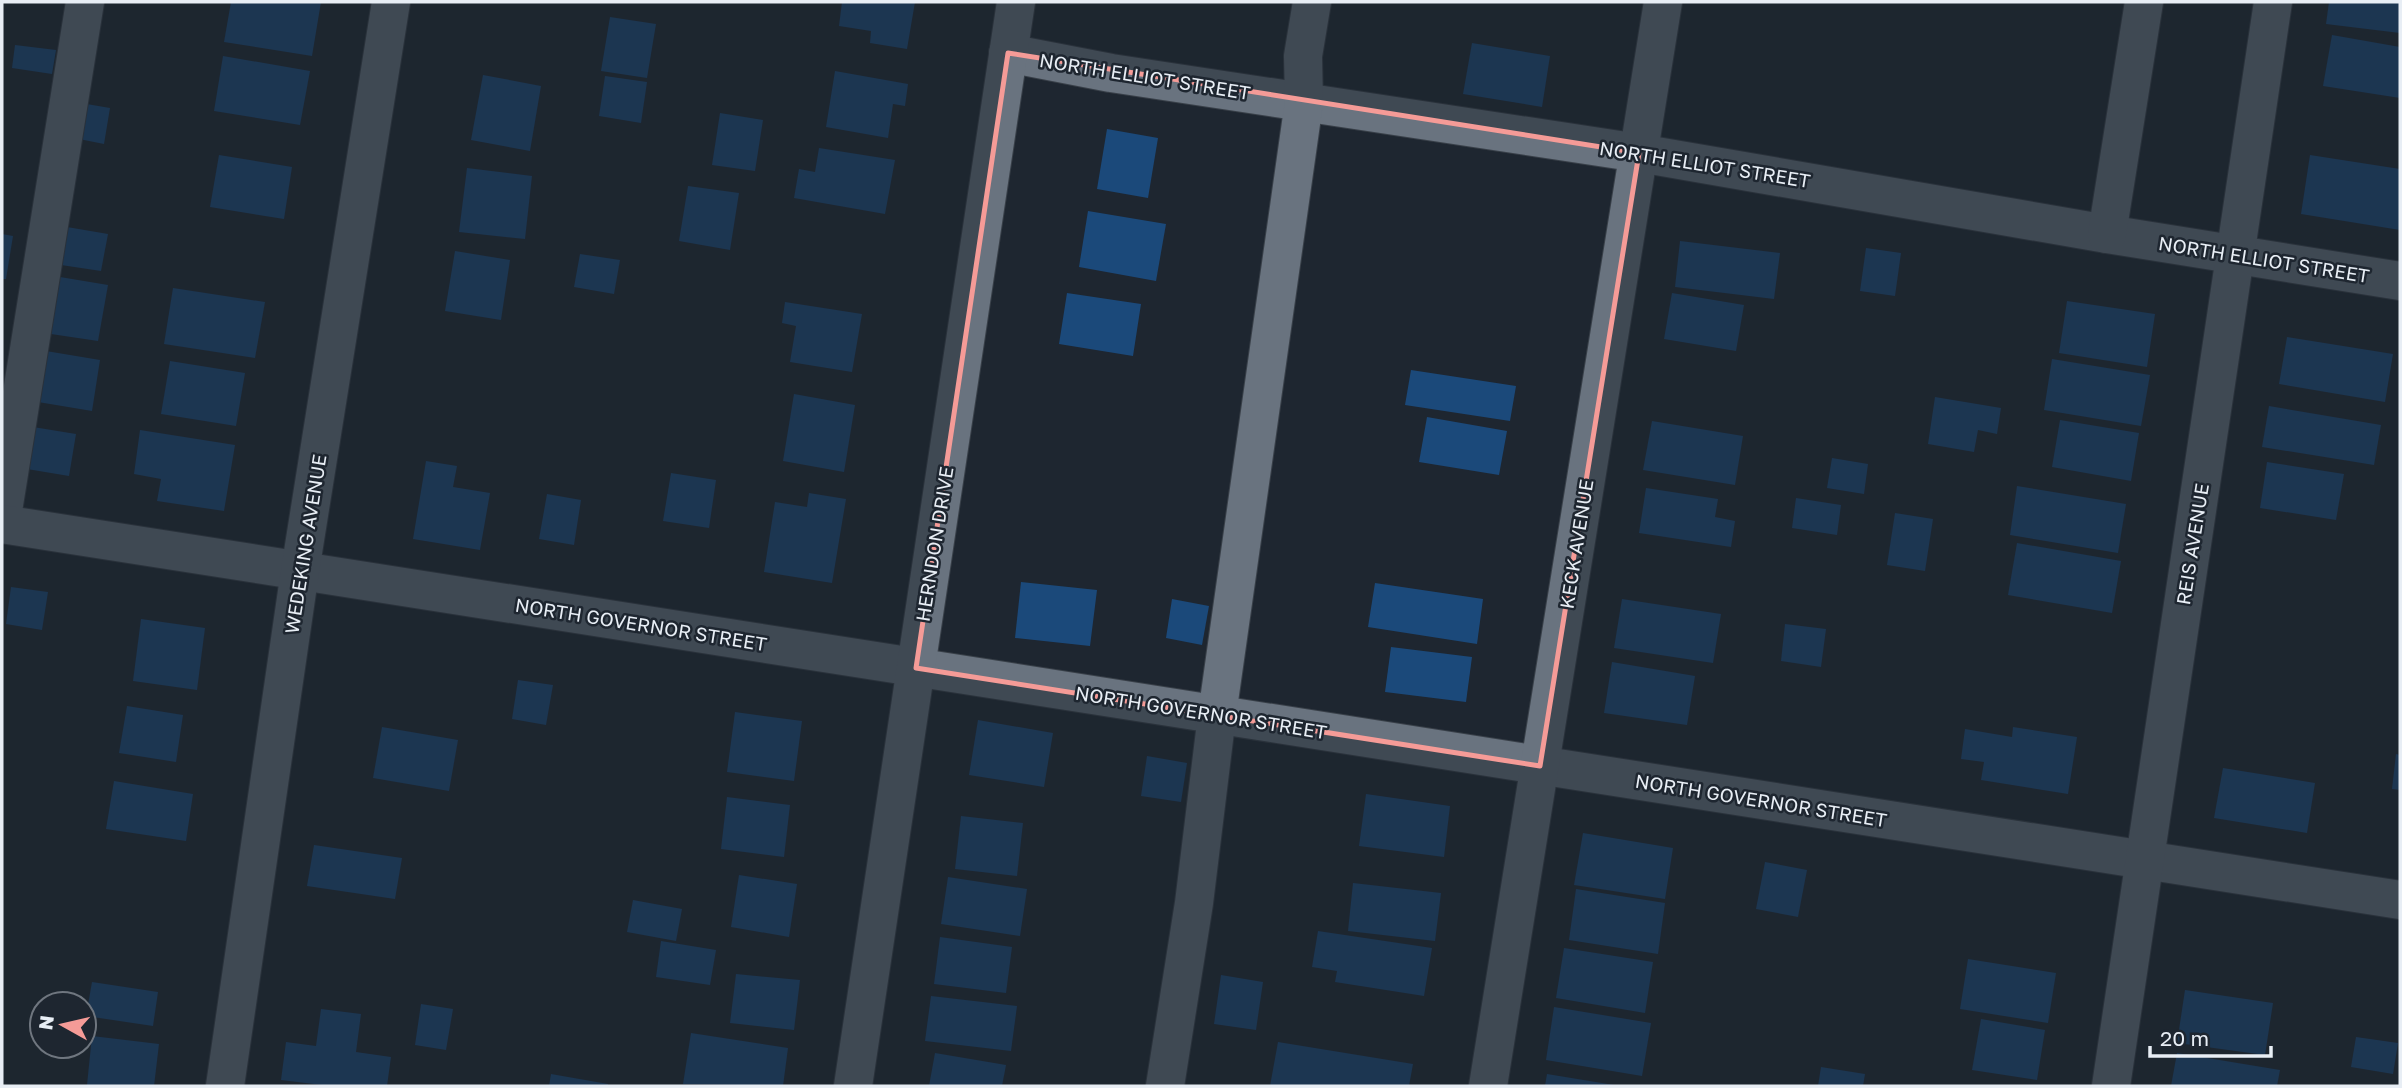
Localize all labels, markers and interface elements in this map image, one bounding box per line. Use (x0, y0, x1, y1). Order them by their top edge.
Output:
street label: NORTH ELLIOT STREET (1038, 48, 1252, 104)
street label: NORTH ELLIOT STREET (1598, 136, 1812, 192)
street label: NORTH ELLIOT STREET (2157, 231, 2371, 287)
street label: WEDEKING AVENUE (279, 453, 331, 635)
street label: HERNDON DRIVE (910, 465, 958, 623)
street label: KECK AVENUE (1554, 478, 1598, 610)
street label: REIS AVENUE (2171, 482, 2213, 606)
street label: NORTH GOVERNOR STREET (514, 593, 769, 655)
street label: NORTH GOVERNOR STREET (1074, 681, 1329, 743)
street label: NORTH GOVERNOR STREET (1634, 769, 1889, 831)
north arrow (28, 990, 98, 1060)
text: N (33, 1014, 58, 1031)
scale bar (2150, 1014, 2271, 1058)
text: 20 m (2160, 1025, 2209, 1051)

